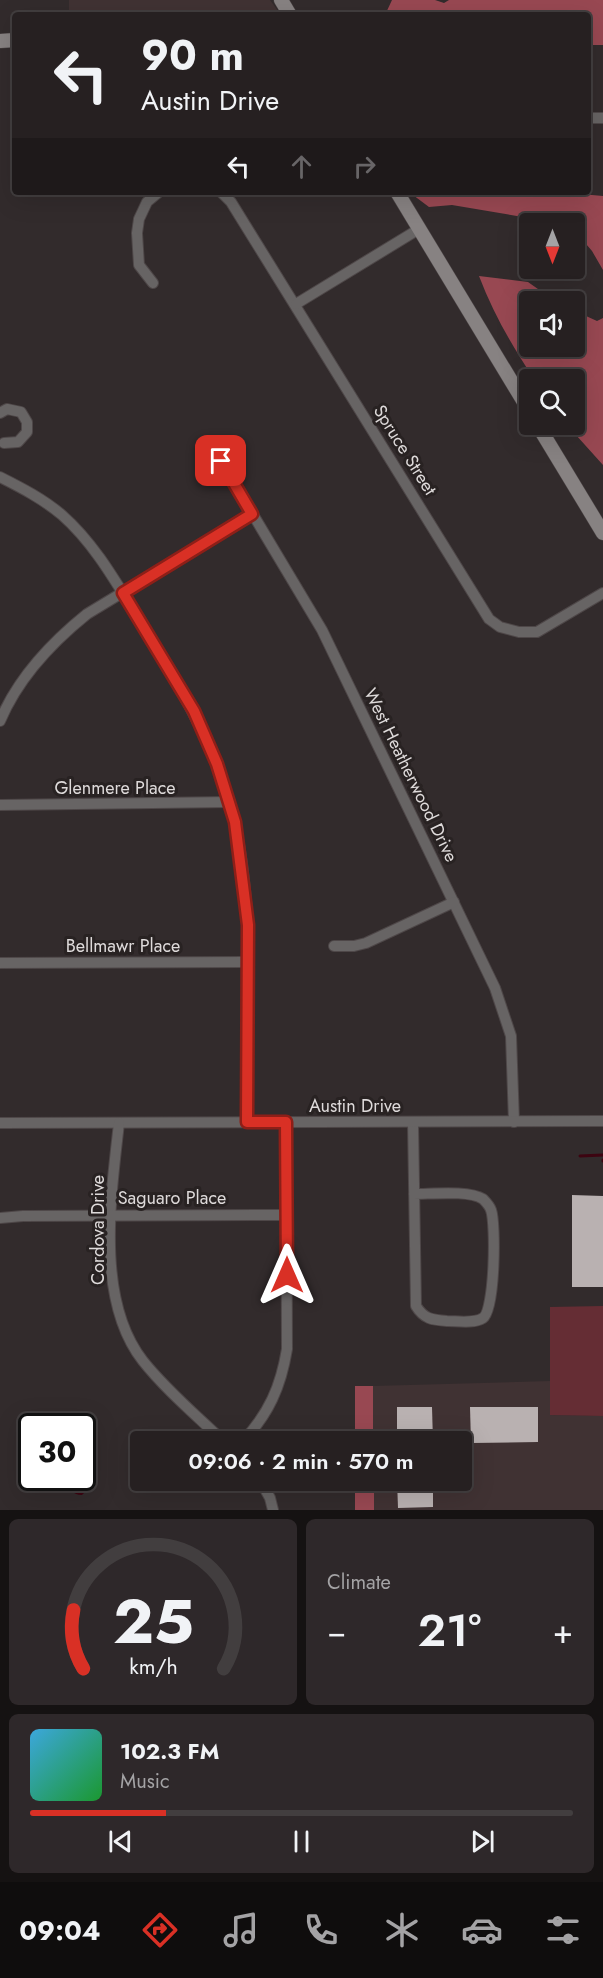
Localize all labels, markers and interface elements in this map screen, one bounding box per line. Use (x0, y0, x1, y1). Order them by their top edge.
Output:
text: 90 m (141, 25, 244, 86)
icon: left (42, 36, 120, 114)
text: Austin Drive (141, 81, 279, 120)
icon: left (222, 150, 255, 183)
icon: ahead (285, 150, 318, 183)
icon: right (348, 150, 381, 183)
north arrow (519, 213, 585, 279)
map controls (519, 213, 585, 435)
button: sound (519, 291, 585, 357)
button: search (519, 369, 585, 435)
street label: Spruce Street (367, 400, 443, 501)
pin (195, 435, 246, 486)
icon: arrive (204, 444, 237, 477)
street label: West Heatherwood Drive (358, 684, 464, 866)
street label: Glenmere Place (54, 775, 176, 801)
street label: Bellmawr Place (66, 933, 180, 959)
street label: Austin Drive (309, 1093, 401, 1119)
street label: Cordova Drive (85, 1175, 111, 1285)
street label: Saguaro Place (118, 1185, 226, 1211)
position arrow (255, 1243, 319, 1307)
speed limit sign: 30 (18, 1413, 96, 1491)
text: 09:06 · 2 min · 570 m (188, 1445, 414, 1477)
text: Climate (327, 1568, 391, 1597)
text: 25 (112, 1576, 194, 1666)
text: 21° (418, 1598, 481, 1663)
text: − (327, 1608, 346, 1655)
text: + (553, 1608, 573, 1655)
text: km/h (129, 1651, 177, 1682)
text: 102.3 FM (120, 1735, 219, 1767)
text: Music (120, 1767, 170, 1796)
icon: previous (104, 1825, 137, 1858)
icon: pause (285, 1825, 318, 1858)
icon: next (466, 1825, 499, 1858)
icon: directions (139, 1909, 181, 1951)
icon: music (220, 1909, 262, 1951)
icon: phone (300, 1909, 342, 1951)
icon: climate (381, 1909, 423, 1951)
icon: car (461, 1909, 503, 1951)
icon: filters (542, 1909, 584, 1951)
text: 09:04 (19, 1911, 101, 1950)

